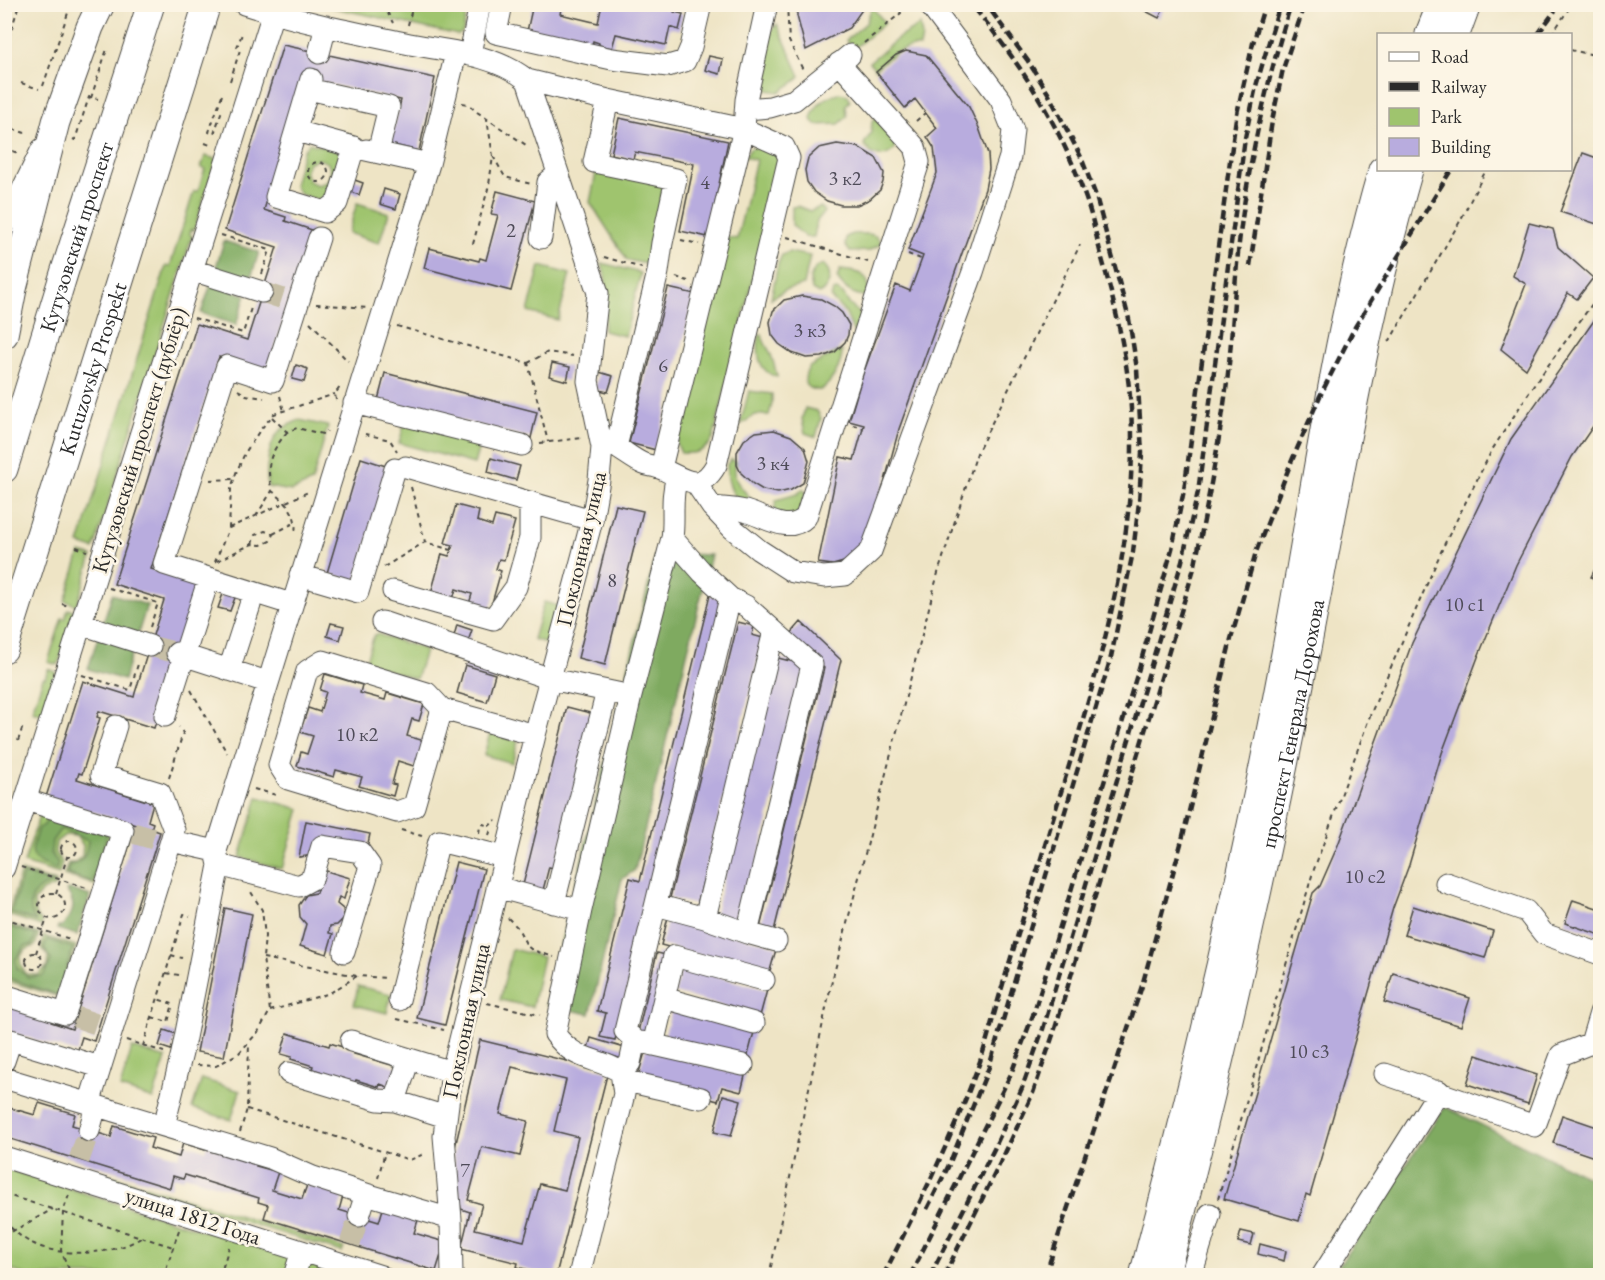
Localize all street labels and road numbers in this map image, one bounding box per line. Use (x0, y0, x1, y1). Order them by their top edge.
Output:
street label: Кутузовский проспект (32, 138, 120, 336)
street label: Kutuzovsky Prospekt (51, 278, 133, 459)
street label: Кутузовский проспект (дублёр) (85, 303, 193, 576)
street label: Поклонная улица (549, 468, 613, 629)
street label: проспект Генерала Дорохова (1253, 596, 1331, 851)
street label: Поклонная улица (435, 940, 497, 1101)
street label: улица 1812 Года (121, 1180, 265, 1252)

